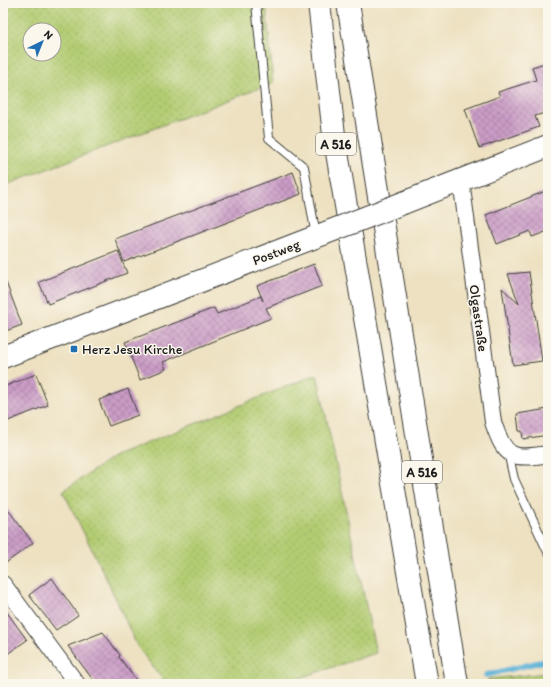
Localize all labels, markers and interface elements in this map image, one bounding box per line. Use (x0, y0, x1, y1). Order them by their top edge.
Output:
north arrow (22, 22, 62, 62)
text: N (41, 28, 56, 42)
road number: A 516 (316, 133, 356, 155)
street label: Postweg (250, 235, 303, 269)
street label: Olgastraße (465, 283, 492, 353)
place label: Herz Jesu Kirche (82, 341, 183, 358)
marker: Herz Jesu Kirche (69, 344, 79, 354)
road number: A 516 (402, 461, 442, 483)

